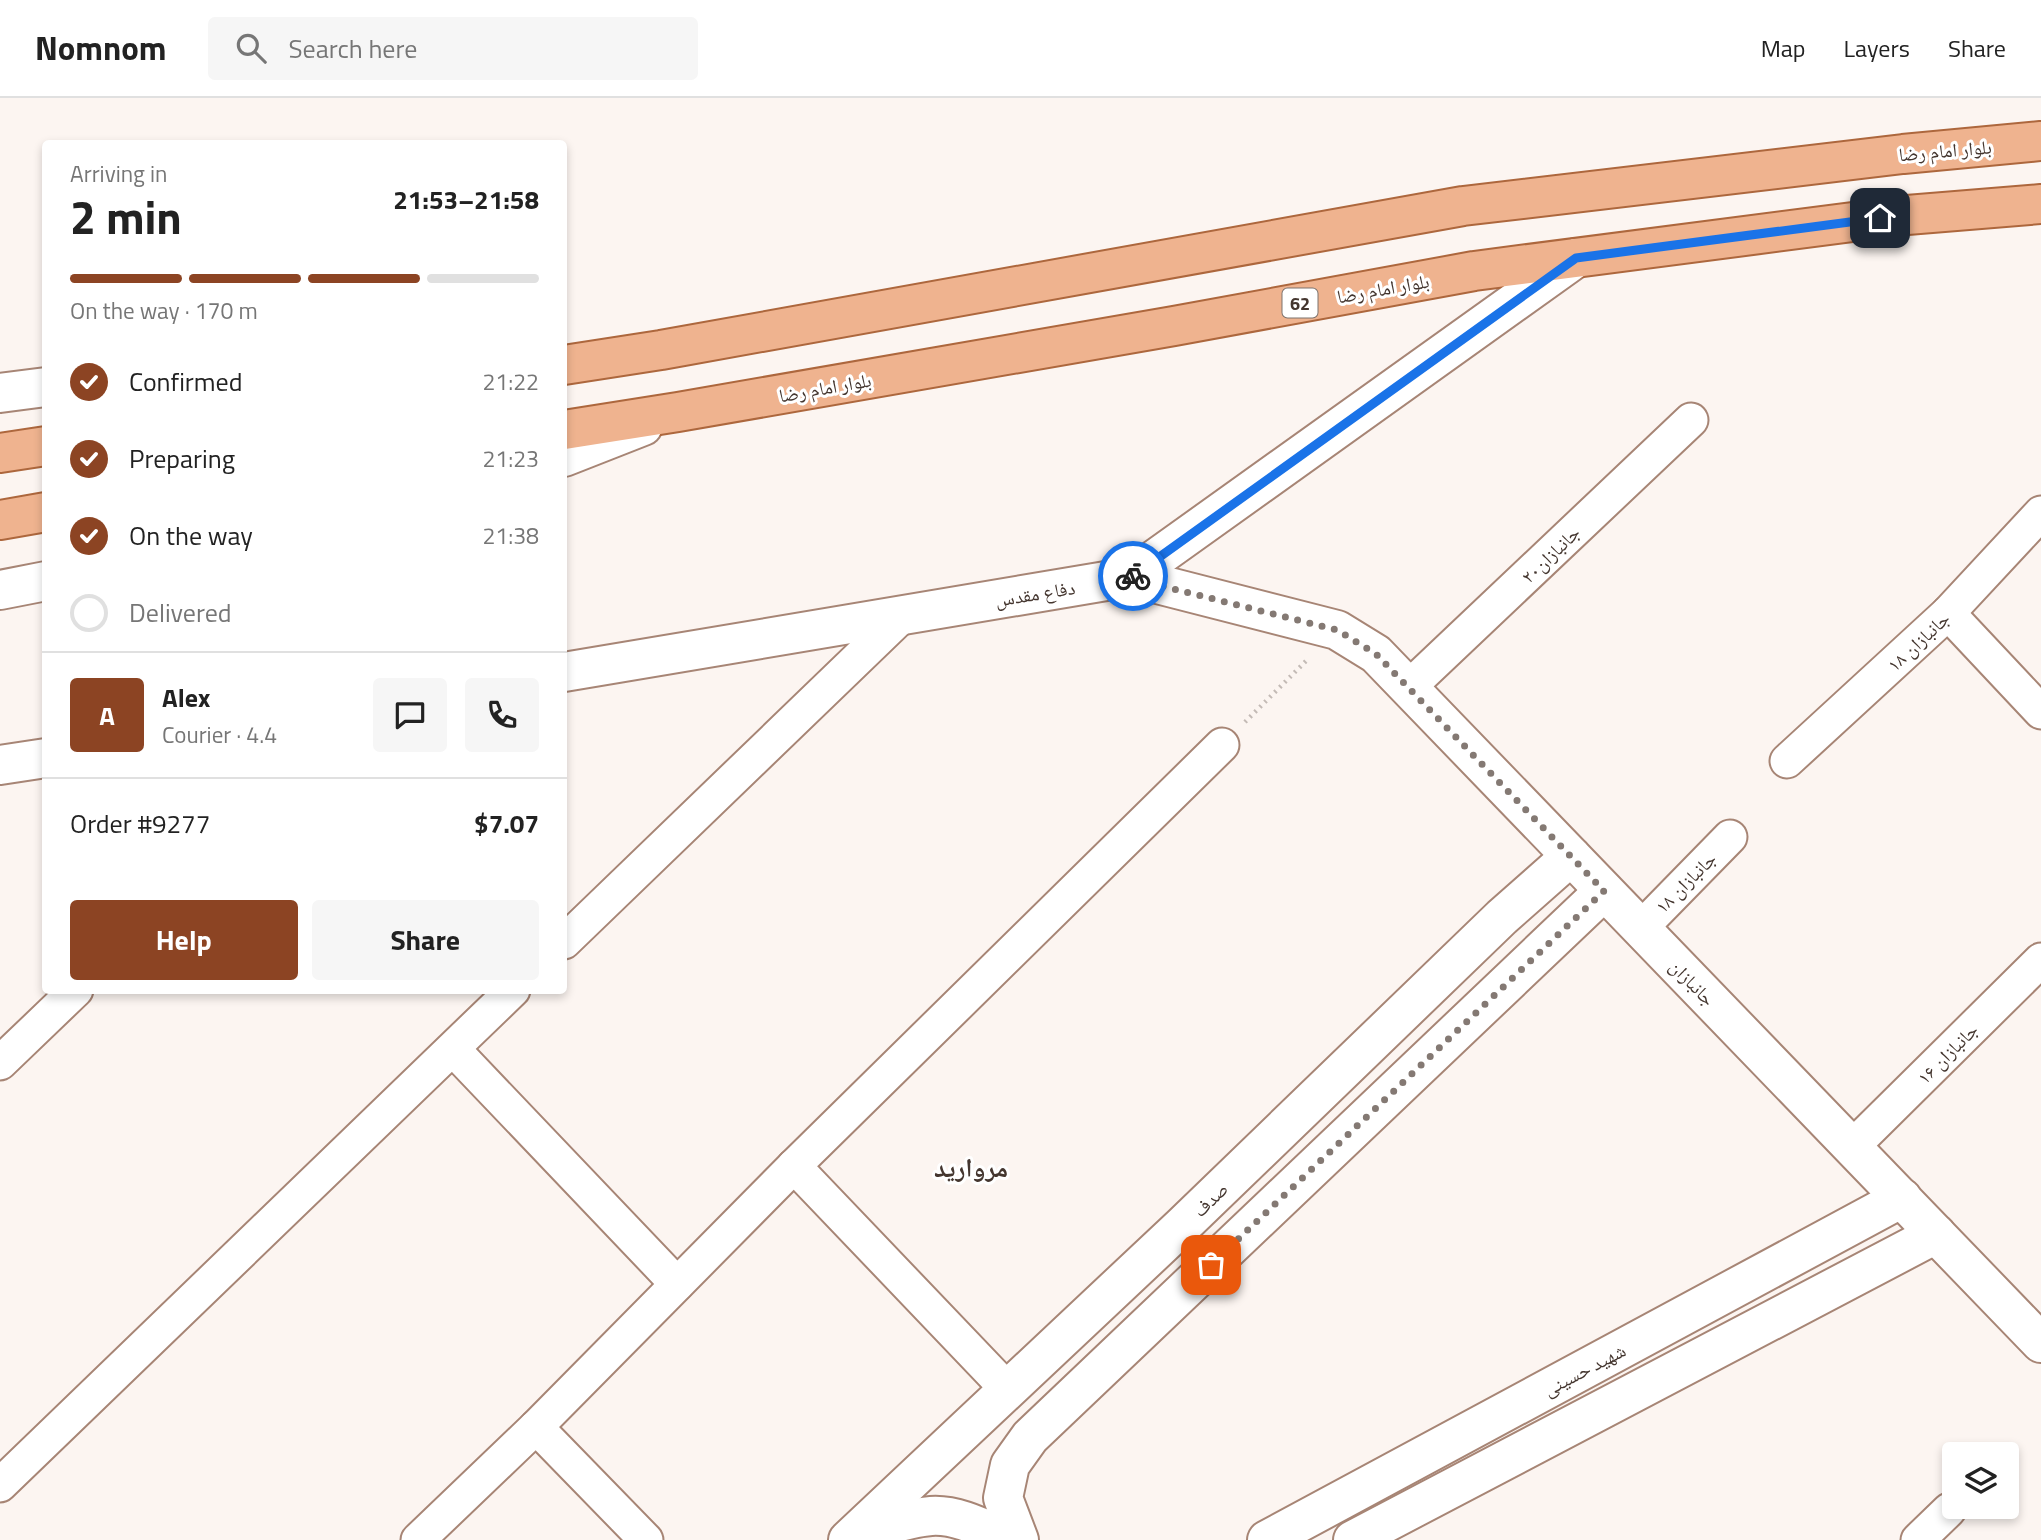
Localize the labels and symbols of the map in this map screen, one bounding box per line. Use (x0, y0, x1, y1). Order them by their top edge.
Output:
street label: بلوار امام رضا (1897, 131, 1993, 169)
pin (1850, 188, 1910, 248)
street label: بلوار امام رضا (1335, 266, 1431, 310)
road number: 62 (1282, 288, 1318, 318)
street label: بلوار امام رضا (777, 365, 873, 409)
street label: جانبازان۲۰ (1514, 518, 1586, 590)
courier (1098, 541, 1168, 611)
street label: دفاع مقدس (993, 572, 1077, 614)
street label: جانبازان ۱۸ (1880, 604, 1956, 678)
street label: ۱۸ جانبازان (1648, 845, 1722, 919)
street label: جانبازان (1663, 952, 1723, 1012)
street label: جانبازان ۱۶ (1910, 1016, 1984, 1090)
district label: مروارید (934, 1148, 1008, 1187)
street label: صدف (1186, 1175, 1234, 1223)
pin (1181, 1235, 1241, 1295)
street label: شهید حسینی (1538, 1335, 1630, 1403)

